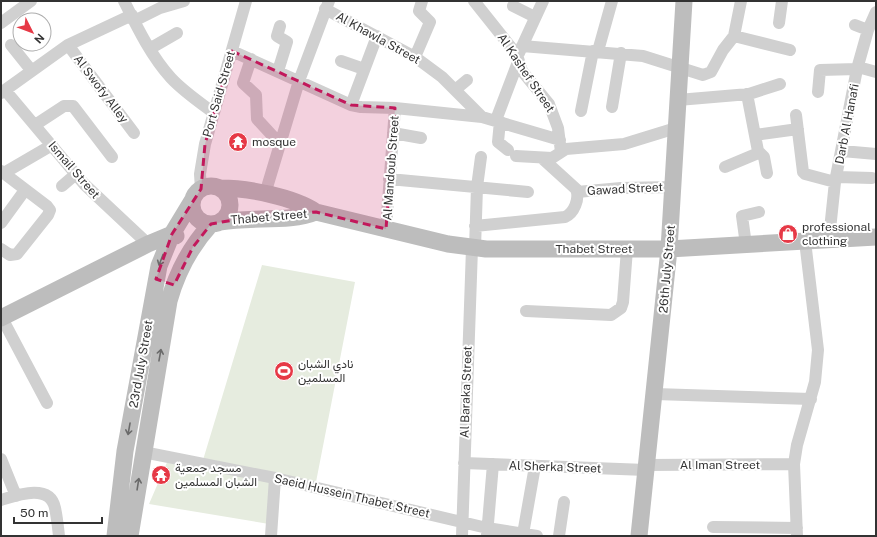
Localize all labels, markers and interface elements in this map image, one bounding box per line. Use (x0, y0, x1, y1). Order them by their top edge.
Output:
street label: Al Khawla Street (333, 9, 423, 67)
north arrow (12, 12, 52, 52)
text: N (32, 31, 47, 46)
street label: Al Kashef Street (494, 31, 558, 115)
street label: Port Said Street (200, 49, 238, 139)
street label: Al Swofy Alley (71, 52, 131, 126)
street label: Darb Al Hanafi (832, 83, 862, 165)
street label: Al Mandoub Street (380, 115, 402, 221)
temple icon: mosque (227, 131, 249, 153)
place label: mosque (252, 135, 296, 149)
street label: Ismail Street (45, 139, 103, 202)
street label: Gawad Street (587, 180, 664, 198)
street label: Thabet Street (230, 207, 308, 227)
place label: professional clothing (802, 220, 871, 248)
shop icon: professional clothing (777, 223, 799, 245)
street label: 26th July Street (656, 224, 678, 314)
street label: Thabet Street (556, 242, 633, 256)
one-way arrow (157, 253, 164, 265)
street label: 23rd July Street (126, 319, 156, 409)
street label: Al Baraka Street (457, 345, 475, 438)
one-way arrow (156, 349, 164, 362)
place label: نادي الشبان المسلمين (298, 357, 353, 386)
sports icon: نادي الشبان المسلمين (273, 360, 295, 382)
one-way arrow (125, 422, 133, 435)
street label: Al Sherka Street (508, 458, 602, 476)
street label: Al Iman Street (680, 458, 761, 472)
place label: مسجد جمعية الشبان المسلمين (175, 461, 257, 490)
temple icon: مسجد جمعية الشبان المسلمين (150, 464, 172, 486)
street label: Saeid Hussein Thabet Street (273, 471, 432, 521)
one-way arrow (134, 478, 142, 491)
scale bar (14, 499, 102, 525)
text: 50 m (20, 506, 48, 520)

